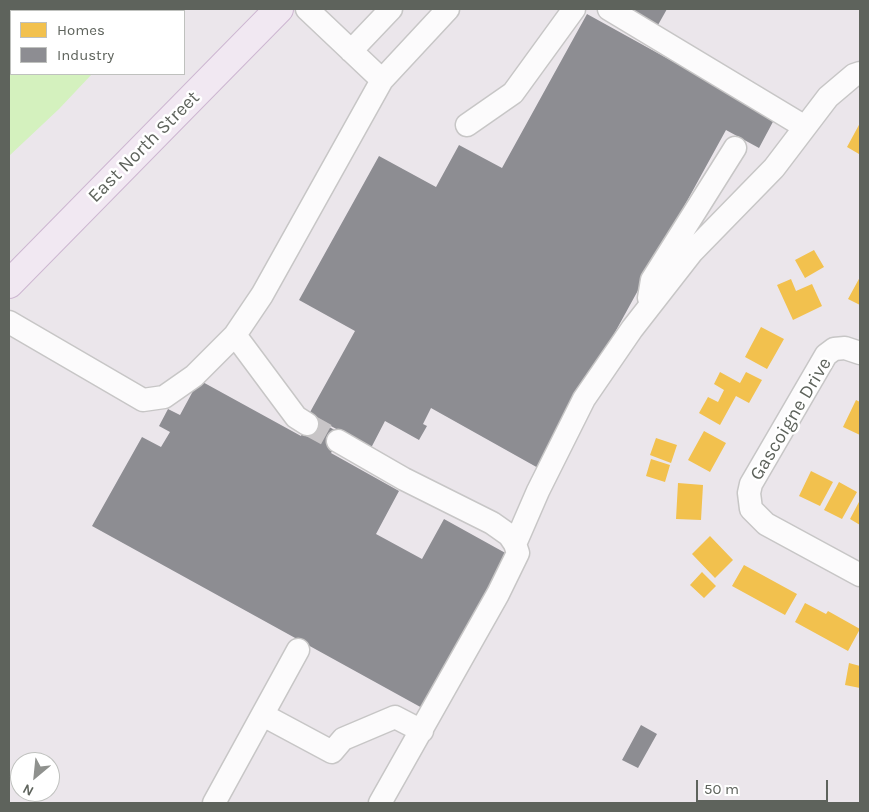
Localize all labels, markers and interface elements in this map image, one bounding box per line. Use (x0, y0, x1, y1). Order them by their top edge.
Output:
legend (10, 10, 185, 75)
text: Homes (57, 21, 105, 39)
text: Industry (57, 46, 114, 64)
street label: East North Street (84, 87, 204, 207)
street label: Gascoigne Drive (745, 353, 837, 485)
north arrow (10, 752, 60, 802)
scale bar (699, 770, 832, 802)
text: N (20, 780, 37, 800)
text: 50 m (704, 780, 739, 798)

